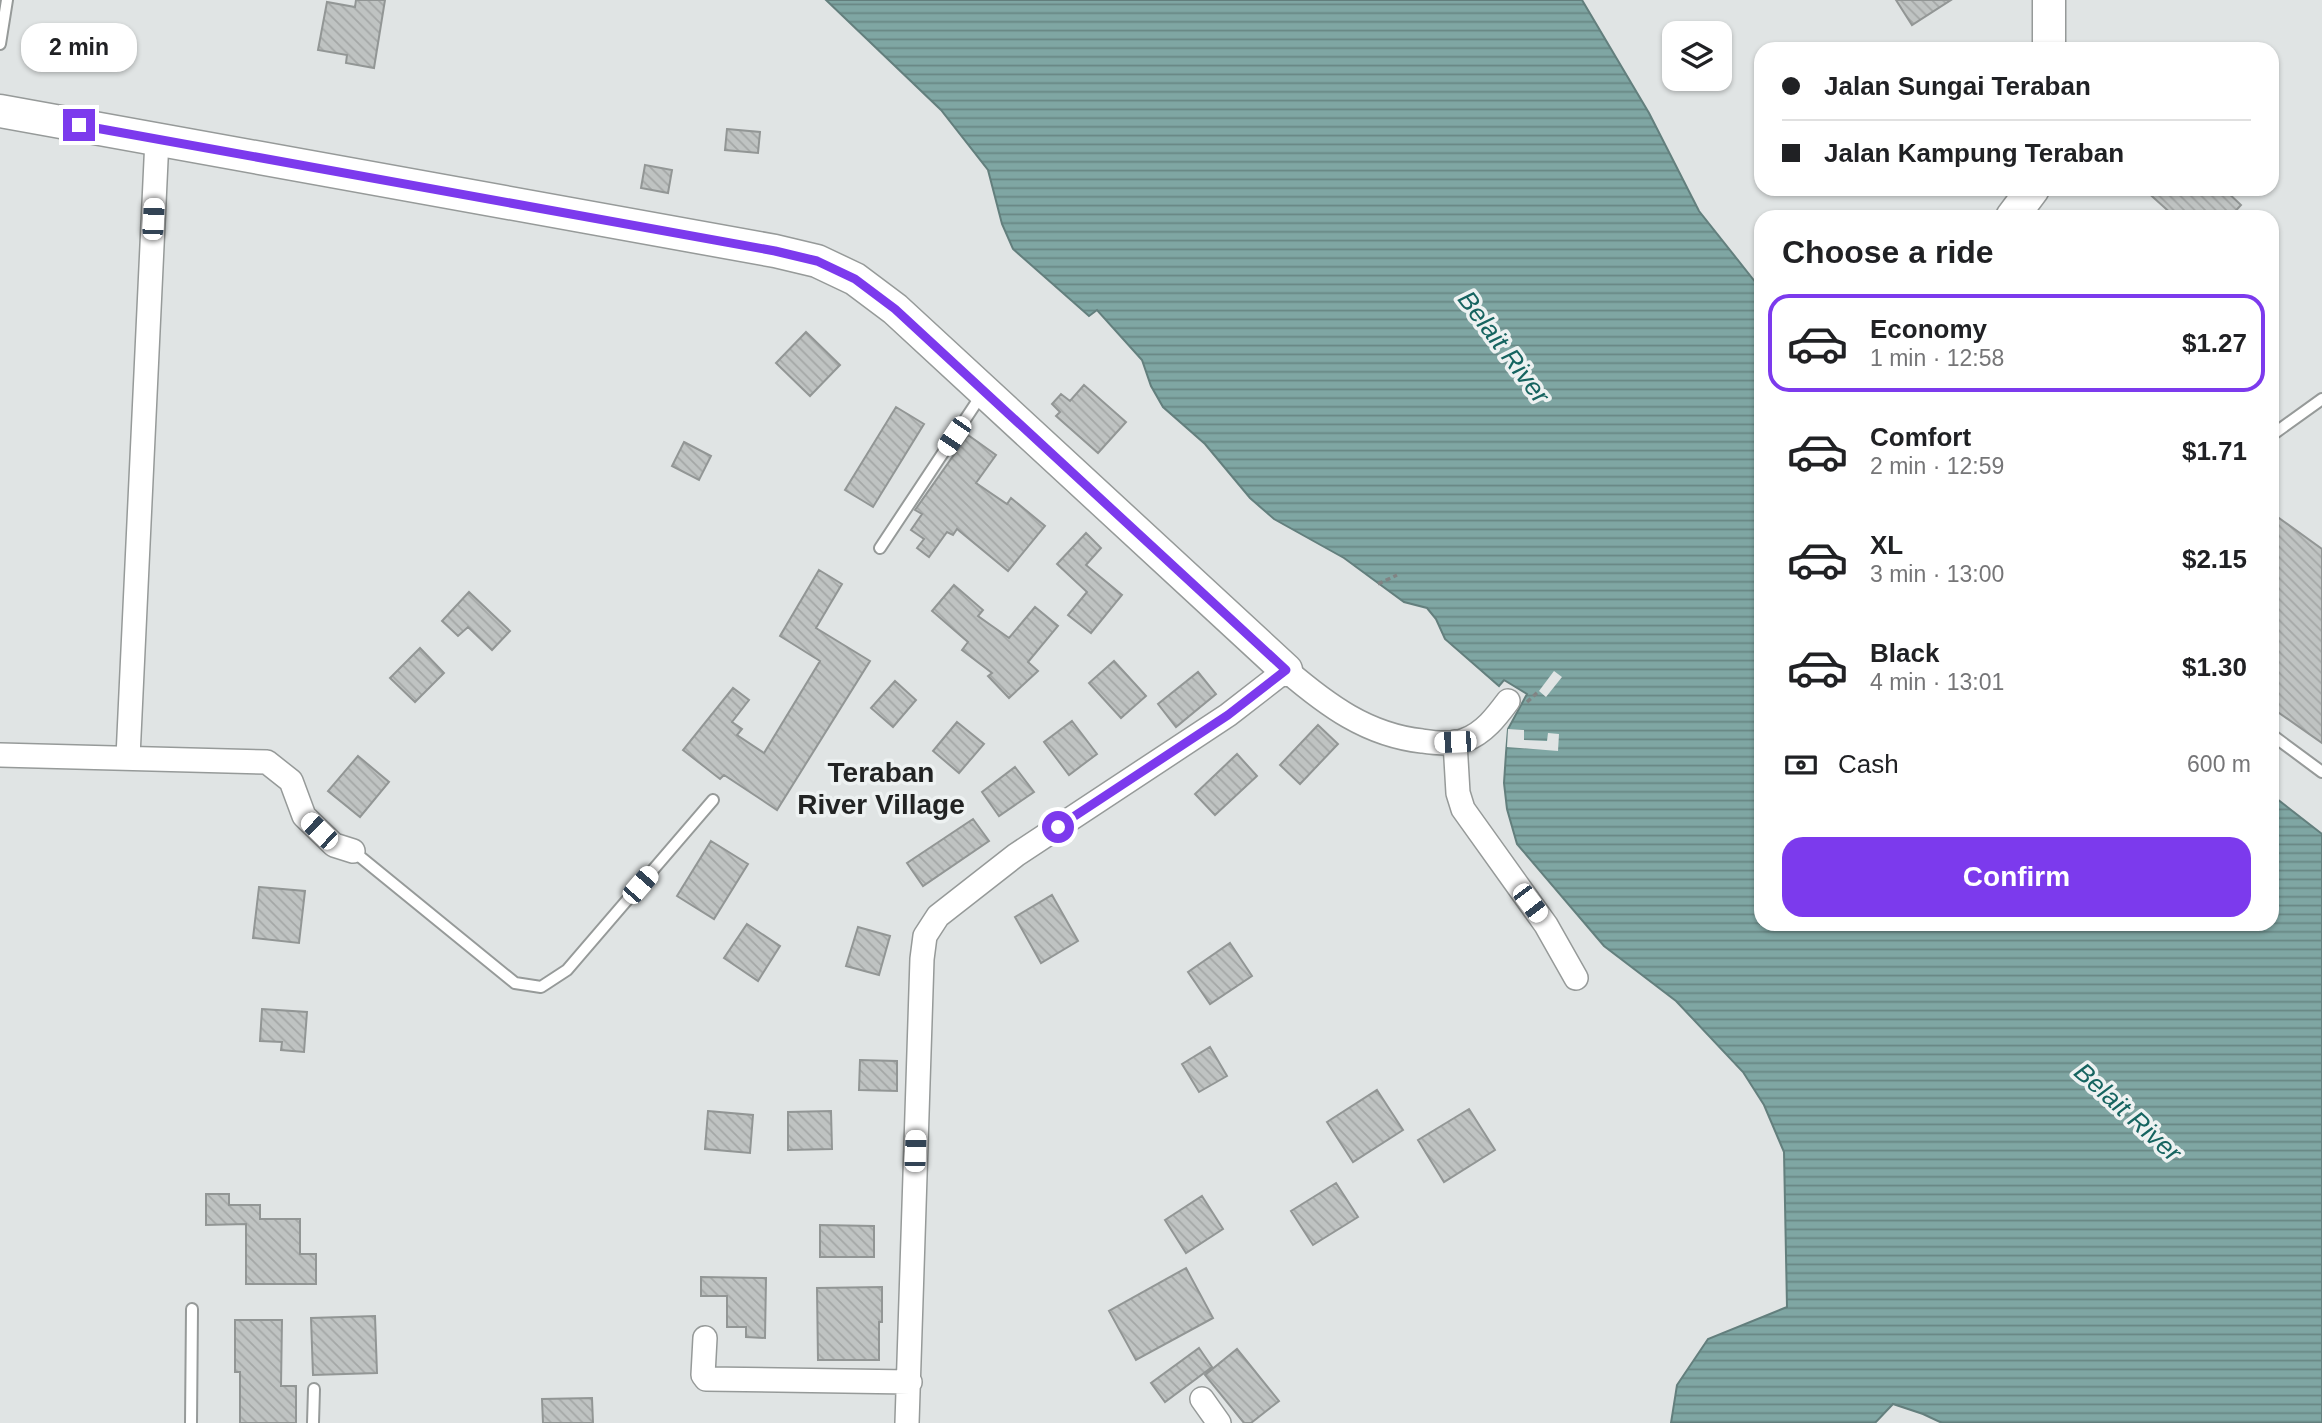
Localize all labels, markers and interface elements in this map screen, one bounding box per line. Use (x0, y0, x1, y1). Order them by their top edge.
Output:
map controls (1662, 21, 1732, 91)
button: layers (1662, 21, 1732, 91)
callout: 2 min (21, 24, 137, 72)
text: 2 min (49, 34, 109, 60)
text: Jalan Sungai Teraban (1824, 71, 2091, 101)
route end (63, 109, 95, 141)
text: Jalan Kampung Teraban (1824, 138, 2124, 168)
car (142, 197, 165, 241)
text: Choose a ride (1782, 234, 1994, 270)
water label: Belait River (1452, 285, 1557, 410)
icon: car (1786, 312, 1849, 375)
text: Economy (1870, 314, 1987, 344)
text: $1.27 (2182, 328, 2247, 358)
text: 1 min · 12:58 (1870, 345, 2004, 371)
car (934, 413, 975, 459)
icon: car (1786, 420, 1849, 483)
text: Comfort (1870, 422, 1971, 452)
text: $1.71 (2182, 436, 2247, 466)
text: 2 min · 12:59 (1870, 453, 2004, 479)
icon: car (1786, 528, 1849, 591)
text: XL (1870, 530, 1903, 560)
text: $2.15 (2182, 544, 2247, 574)
text: 3 min · 13:00 (1870, 561, 2004, 587)
icon: car (1786, 636, 1849, 699)
text: Black (1870, 638, 1939, 668)
text: $1.30 (2182, 652, 2247, 682)
text: 4 min · 13:01 (1870, 669, 2004, 695)
car (1434, 731, 1477, 753)
icon: cash (1782, 746, 1820, 784)
text: Cash (1838, 749, 1899, 779)
text: 600 m (2187, 751, 2251, 777)
district label: Teraban River Village (797, 757, 965, 820)
car (297, 809, 342, 853)
route start (1042, 811, 1074, 843)
button: Confirm (1782, 837, 2251, 917)
car (619, 862, 662, 908)
car (1509, 880, 1552, 926)
water label: Belait River (2069, 1056, 2188, 1169)
car (904, 1130, 927, 1172)

